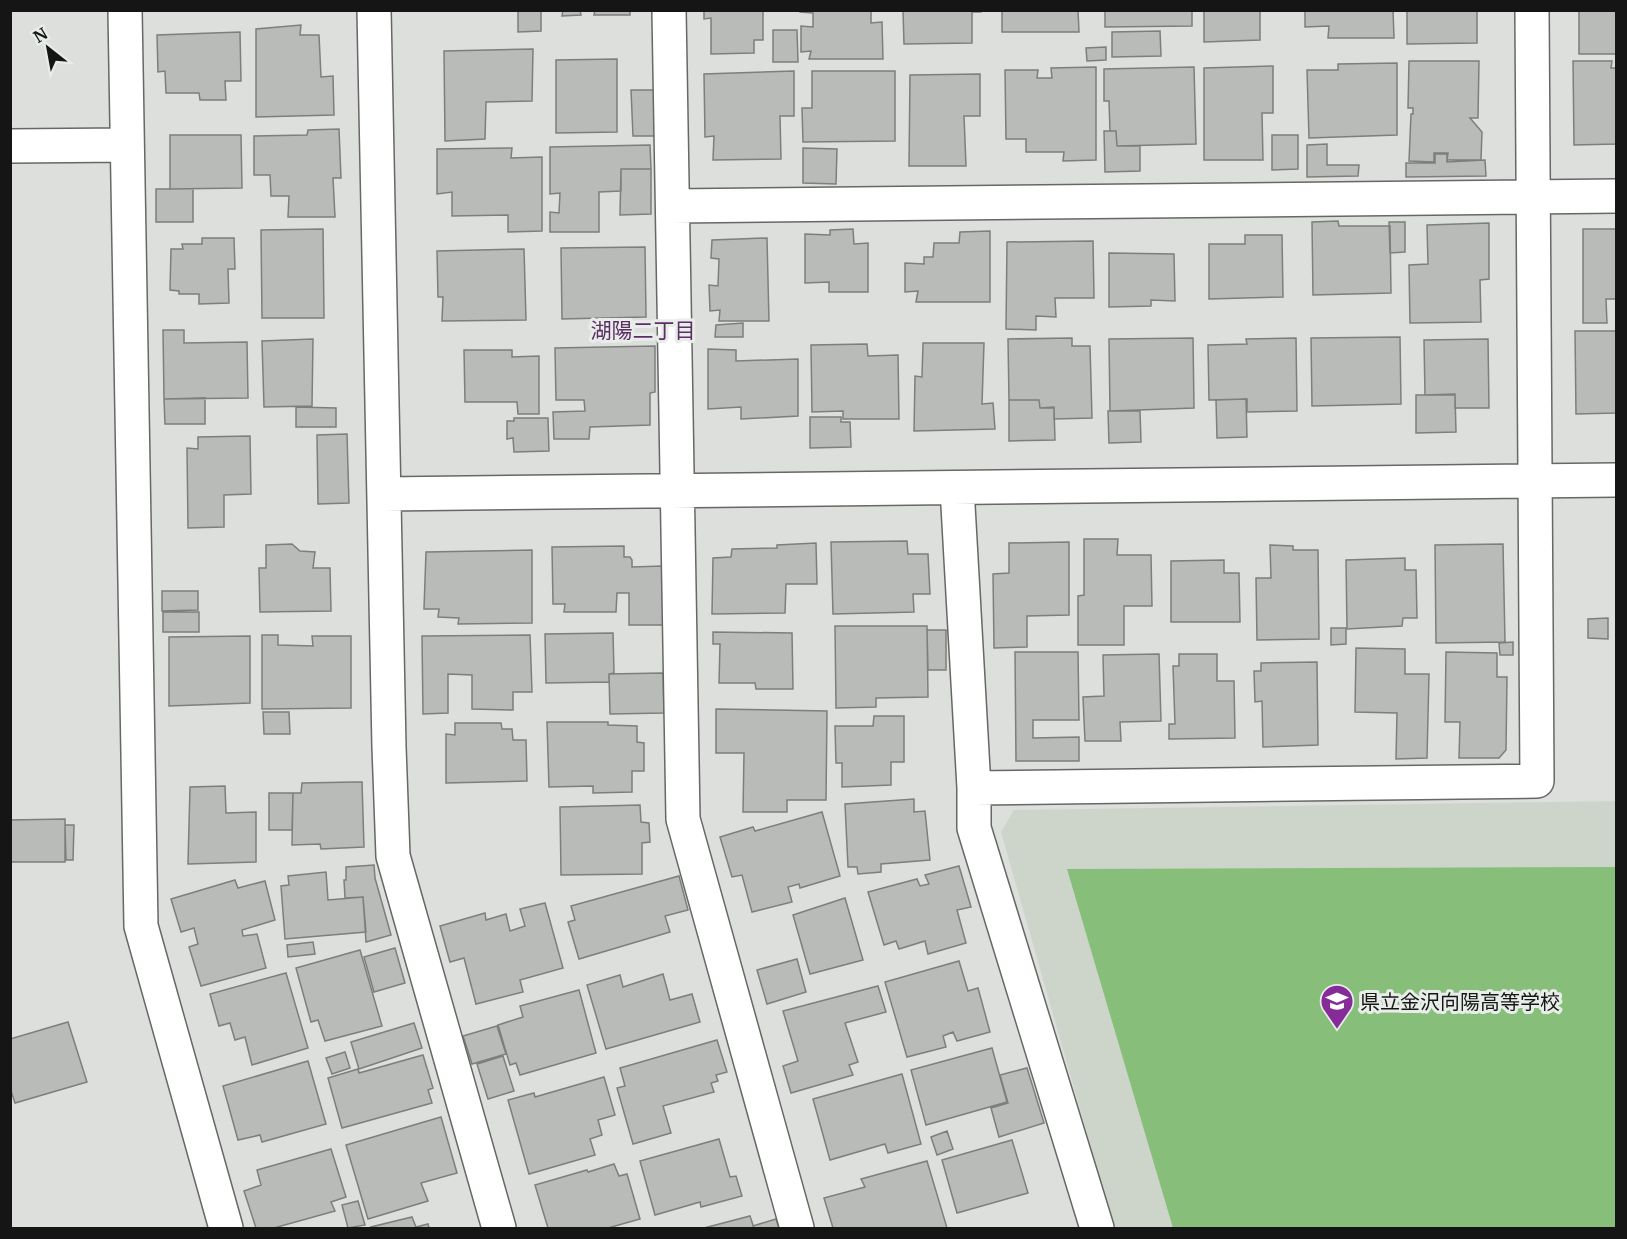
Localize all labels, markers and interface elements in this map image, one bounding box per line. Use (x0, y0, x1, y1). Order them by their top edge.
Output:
north arrow (18, 18, 78, 78)
text: N (30, 23, 51, 47)
district label: 湖陽二丁目 (591, 317, 696, 344)
school or university icon: 県立金沢向陽高等学校 (1319, 983, 1355, 1030)
place label: 県立金沢向陽高等学校 (1360, 989, 1560, 1014)

